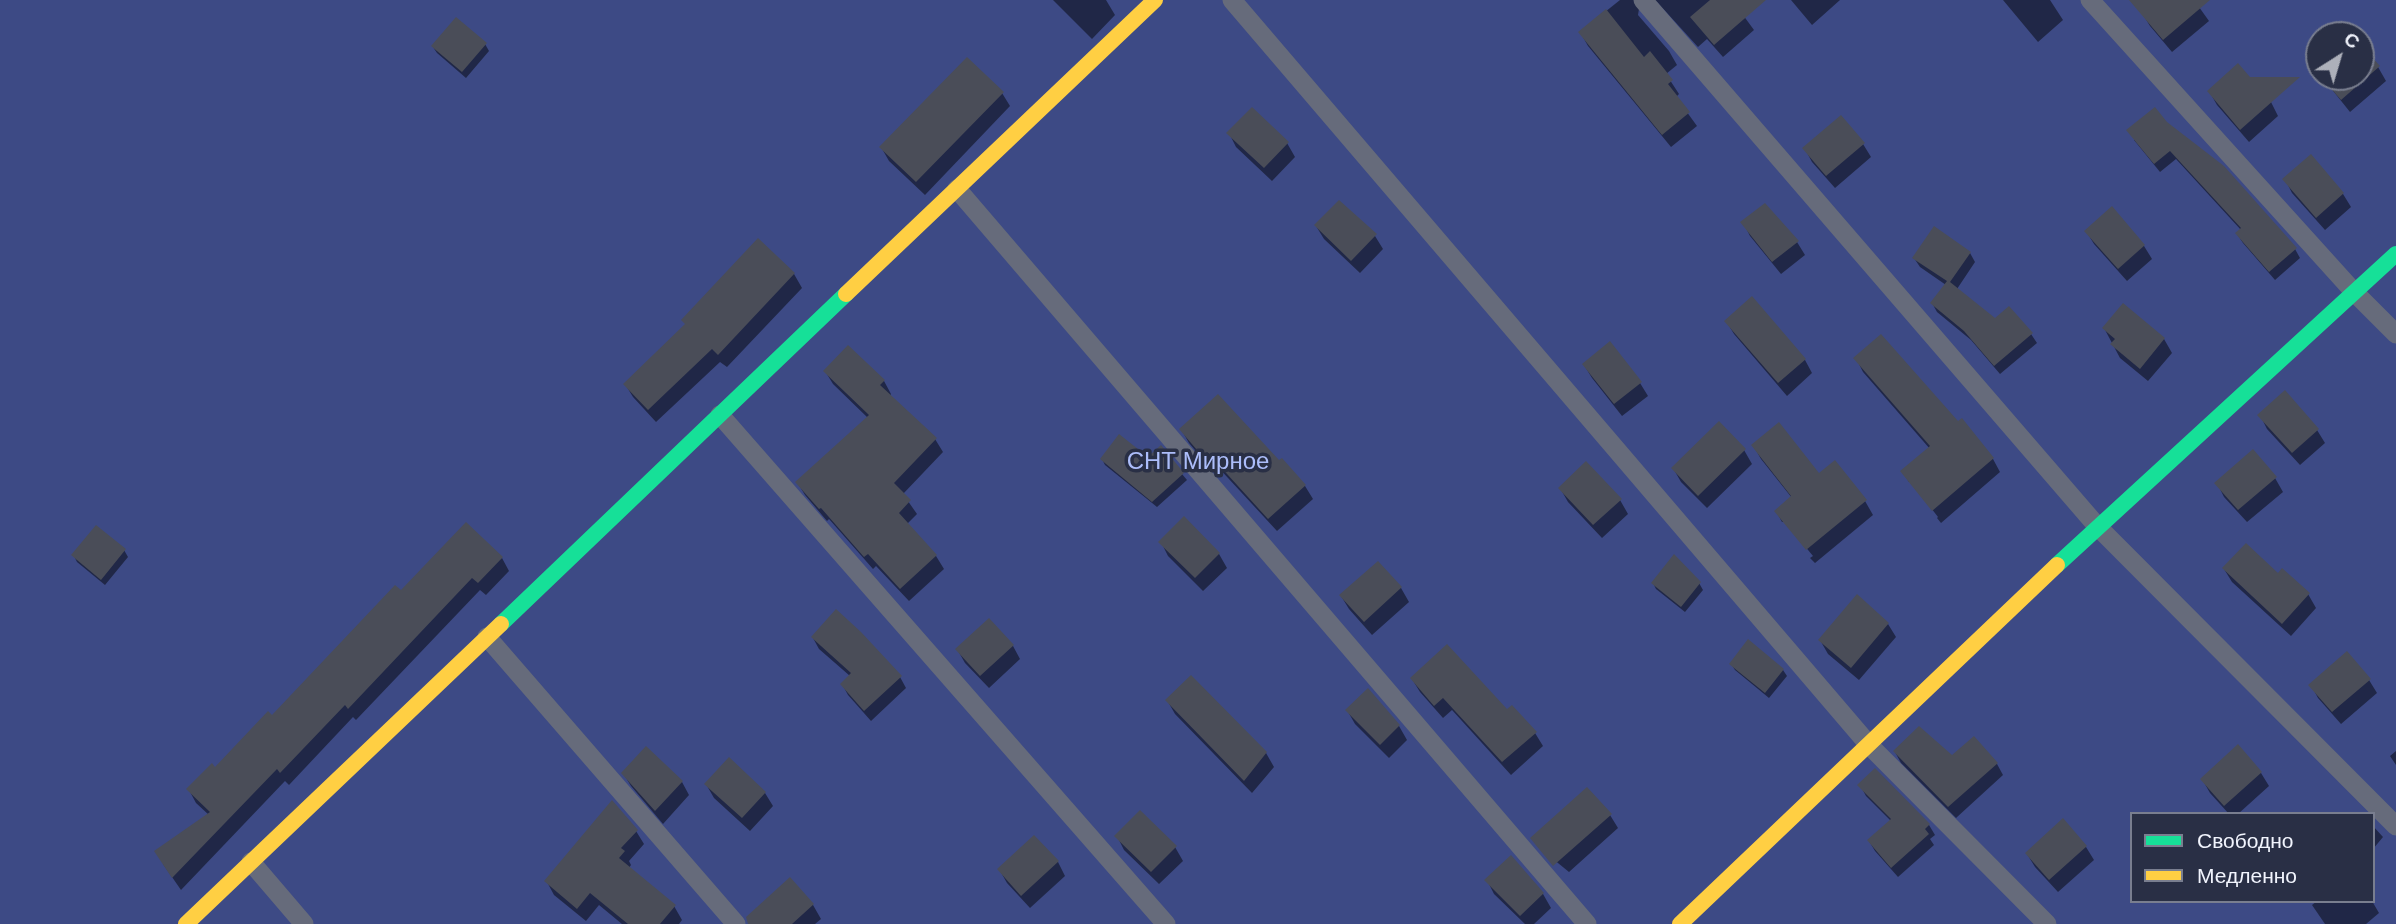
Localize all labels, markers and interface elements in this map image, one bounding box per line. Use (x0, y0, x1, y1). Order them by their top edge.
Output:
north arrow (2305, 21, 2375, 91)
text: С (2340, 28, 2364, 53)
park label: СНТ Мирное (1127, 448, 1269, 476)
legend (2130, 812, 2375, 903)
text: Свободно (2197, 829, 2294, 852)
text: Медленно (2197, 864, 2297, 887)

